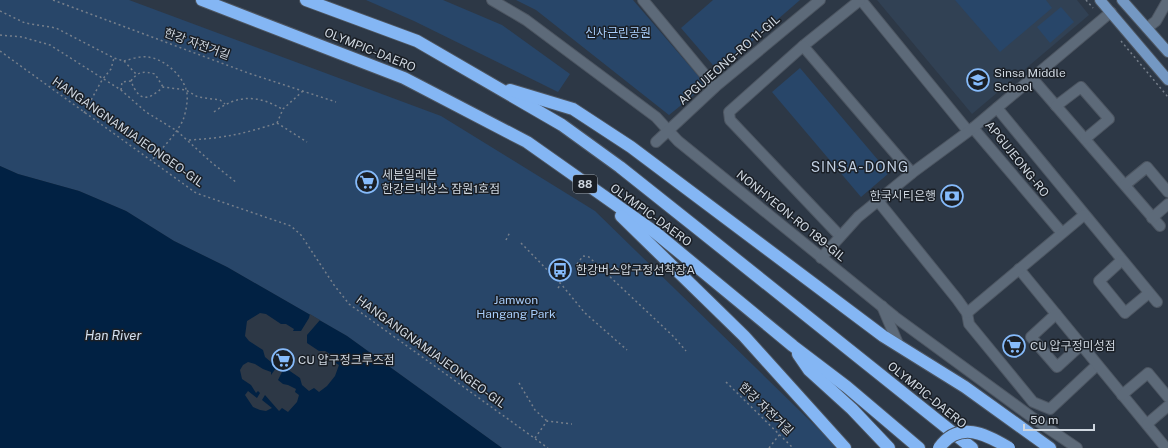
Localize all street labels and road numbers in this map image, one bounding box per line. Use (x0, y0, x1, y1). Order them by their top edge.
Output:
street label: APGUJEONG-RO 11-GIL (675, 12, 783, 108)
street label: OLYMPIC-DAERO (322, 25, 418, 75)
street label: 한강 자전거길 (162, 26, 232, 62)
street label: HANGANGNAMJAJEONGEO-GIL (50, 74, 206, 190)
street label: APGUJEONG-RO (982, 118, 1052, 200)
street label: NONHYEON-RO 189-GIL (733, 168, 849, 264)
road number: 88 (573, 175, 597, 193)
street label: OLYMPIC-DAERO (608, 181, 695, 249)
street label: HANGANGNAMJAJEONGEO-GIL (353, 293, 509, 411)
street label: OLYMPIC-DAERO (885, 359, 969, 431)
street label: 한강 자전거길 (736, 380, 796, 438)

